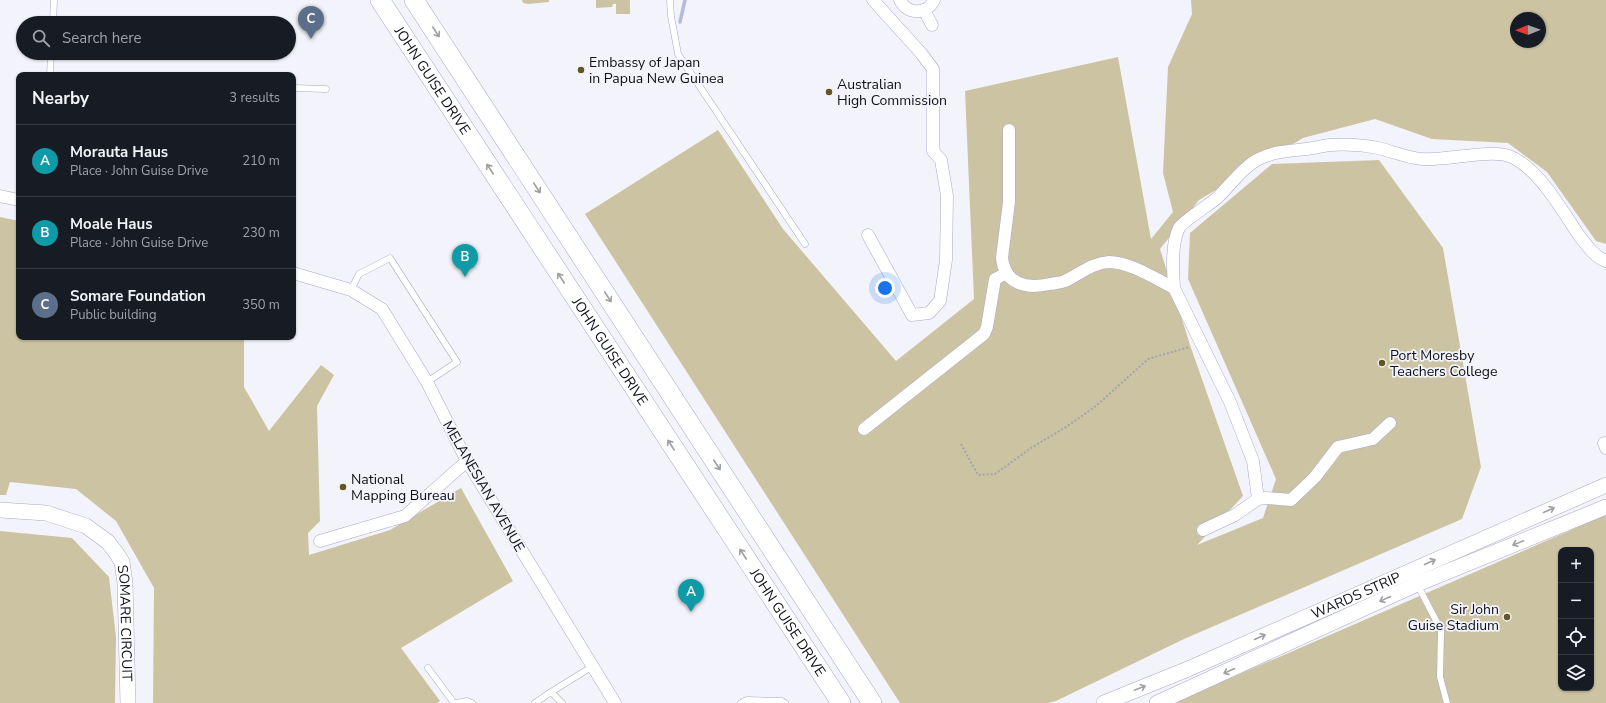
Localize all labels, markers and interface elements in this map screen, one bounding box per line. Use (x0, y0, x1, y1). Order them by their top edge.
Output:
pin: C (298, 6, 324, 39)
north arrow (1510, 12, 1546, 48)
search box (16, 16, 296, 60)
street label: JOHN GUISE DRIVE (389, 22, 475, 138)
one-way arrow (432, 26, 440, 37)
icon: search (30, 27, 52, 49)
text: Search here (62, 28, 142, 48)
place label: Embassy of Japan in Papua New Guinea (589, 53, 724, 88)
marker: Embassy of Japan in Papua New Guinea (576, 65, 586, 75)
place label: Australian High Commission (837, 75, 947, 110)
text: Nearby (32, 87, 89, 110)
marker: Australian High Commission (824, 87, 834, 97)
text: 3 results (229, 89, 280, 107)
text: Morauta Haus (70, 142, 168, 162)
text: A (40, 152, 50, 170)
text: 210 m (242, 152, 280, 170)
text: Place · John Guise Drive (70, 162, 208, 180)
one-way arrow (486, 164, 494, 175)
one-way arrow (534, 182, 542, 194)
text: Moale Haus (70, 214, 153, 234)
text: B (41, 224, 49, 242)
text: 230 m (242, 224, 280, 242)
text: Place · John Guise Drive (70, 234, 208, 252)
pin: B (452, 244, 478, 277)
one-way arrow (557, 272, 565, 284)
your location (875, 278, 895, 298)
text: Somare Foundation (70, 286, 206, 306)
one-way arrow (604, 291, 612, 302)
street label: JOHN GUISE DRIVE (567, 293, 652, 409)
text: C (41, 296, 49, 314)
text: 350 m (242, 296, 280, 314)
text: Public building (70, 306, 157, 324)
place label: Port Moresby Teachers College (1390, 346, 1497, 381)
marker: Port Moresby Teachers College (1377, 358, 1387, 368)
street label: MELANESIAN AVENUE (438, 417, 529, 555)
one-way arrow (667, 440, 675, 451)
one-way arrow (713, 459, 721, 470)
place label: National Mapping Bureau (351, 470, 455, 505)
marker: National Mapping Bureau (338, 482, 348, 492)
one-way arrow (1543, 506, 1555, 513)
one-way arrow (1513, 539, 1525, 547)
map controls (1558, 547, 1594, 691)
button: + (1558, 547, 1594, 583)
one-way arrow (739, 548, 747, 559)
one-way arrow (1423, 558, 1435, 565)
street label: SOMARE CIRCUIT (113, 564, 136, 682)
street label: JOHN GUISE DRIVE (745, 564, 830, 680)
street label: WARDS STRIP (1308, 568, 1404, 624)
pin: A (678, 579, 704, 612)
button: − (1558, 583, 1594, 619)
one-way arrow (1380, 596, 1392, 603)
place label: Sir John Guise Stadium (1408, 600, 1499, 635)
marker: Sir John Guise Stadium (1502, 612, 1512, 622)
button: locate (1558, 619, 1594, 655)
one-way arrow (1253, 633, 1265, 641)
button: layers (1558, 655, 1594, 691)
one-way arrow (1224, 668, 1236, 675)
one-way arrow (1134, 684, 1146, 692)

